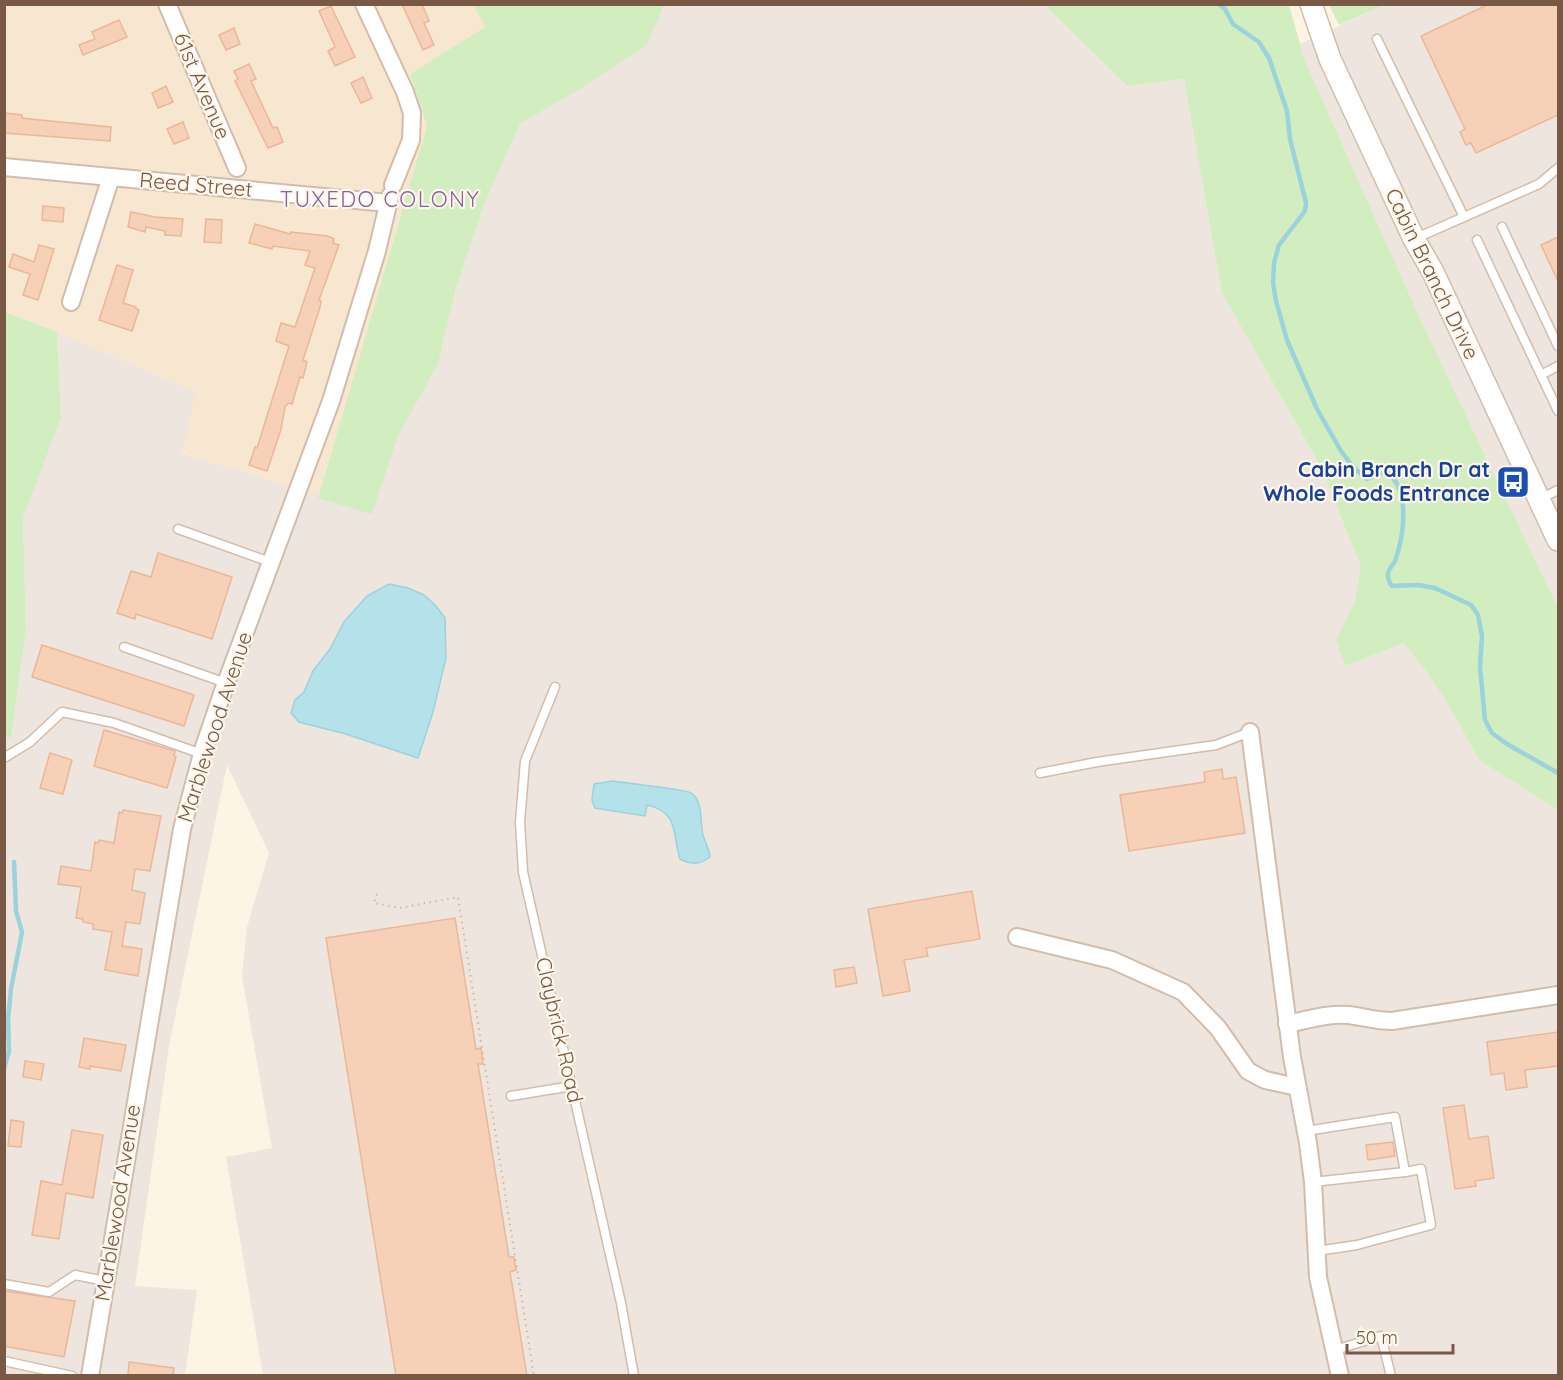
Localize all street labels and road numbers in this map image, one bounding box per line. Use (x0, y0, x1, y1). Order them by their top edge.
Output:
street label: 61st Avenue (169, 28, 237, 143)
street label: Reed Street (138, 166, 254, 202)
street label: Cabin Branch Drive (1380, 184, 1486, 363)
street label: Marblewood Avenue (171, 628, 257, 825)
street label: Claybrick Road (531, 955, 589, 1105)
street label: Marblewood Avenue (89, 1103, 145, 1303)

